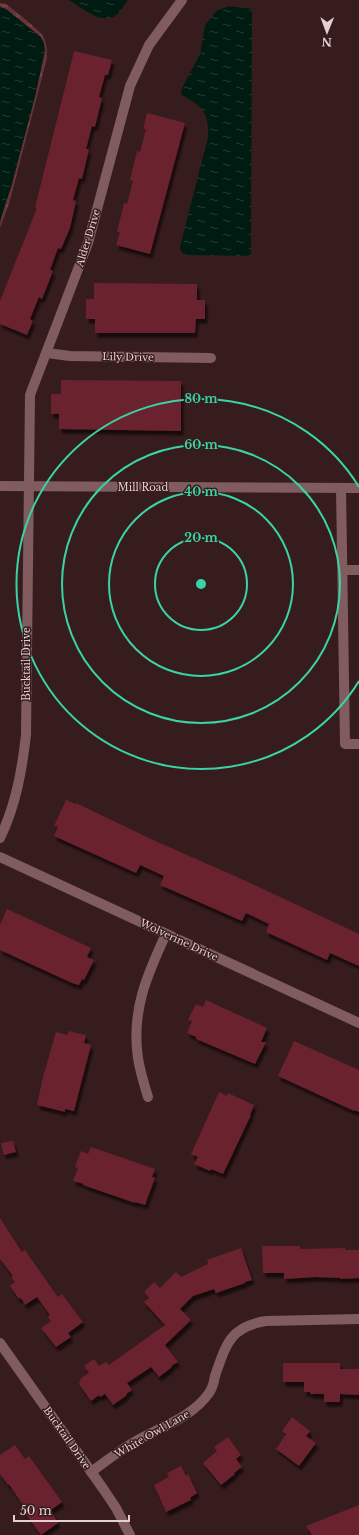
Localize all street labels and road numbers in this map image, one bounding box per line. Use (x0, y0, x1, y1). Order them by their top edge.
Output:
street label: Alder Drive (73, 207, 103, 269)
street label: Lily Drive (102, 350, 154, 364)
street label: Mill Road (118, 481, 168, 494)
street label: Bucktail Drive (20, 627, 33, 701)
street label: Wolverine Drive (137, 916, 220, 964)
street label: Bucktail Drive (41, 1404, 93, 1472)
street label: White Owl Lane (111, 1407, 192, 1461)

